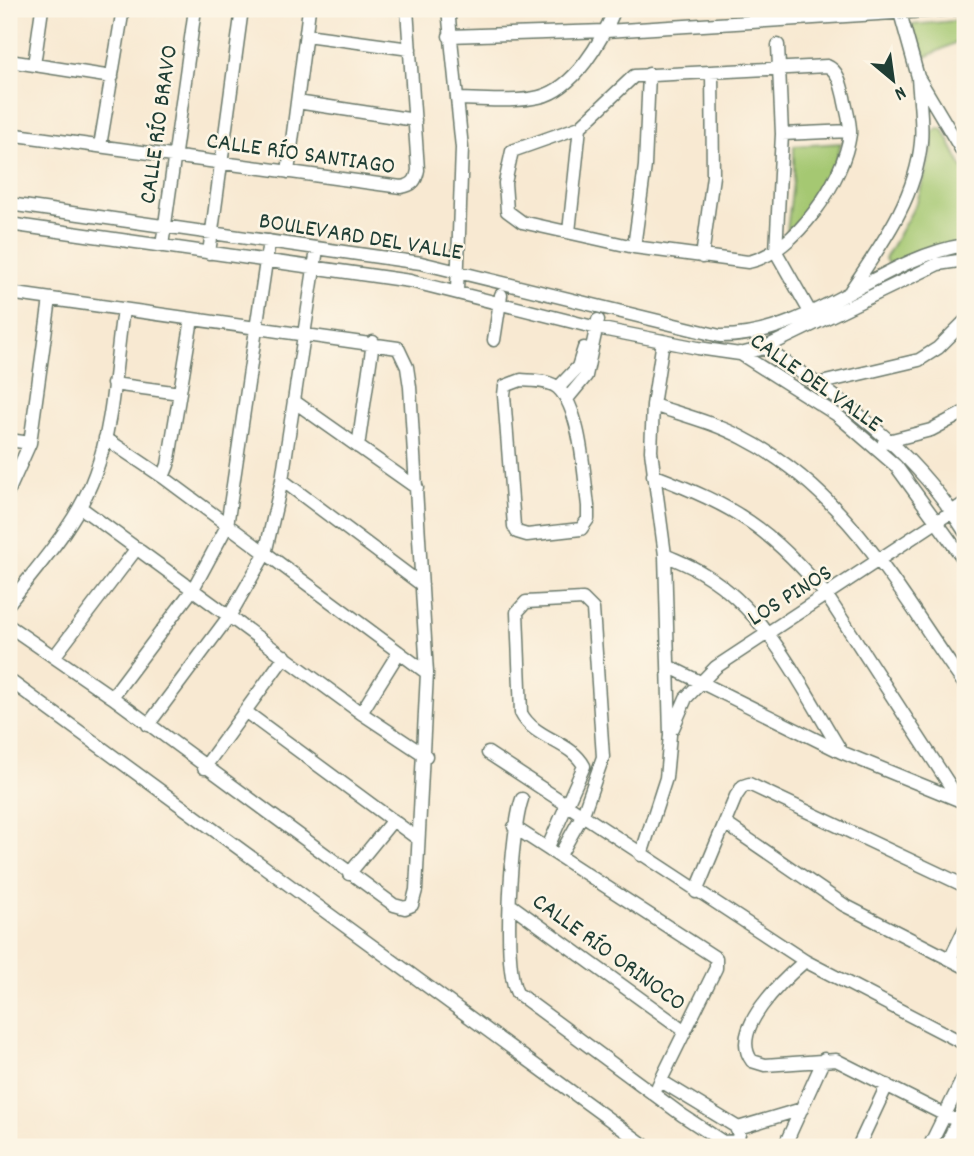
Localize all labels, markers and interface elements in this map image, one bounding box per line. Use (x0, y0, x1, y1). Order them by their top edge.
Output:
street label: CALLE RÍO BRAVO (132, 43, 188, 206)
north arrow (858, 46, 928, 116)
text: N (889, 78, 910, 106)
street label: CALLE RÍO SANTIAGO (204, 125, 397, 185)
street label: BOULEVARD DEL VALLE (256, 205, 465, 271)
street label: CALLE DEL VALLE (742, 325, 888, 442)
street label: LOS PINOS (742, 557, 840, 636)
street label: CALLE RÍO ORINOCO (524, 886, 692, 1021)

